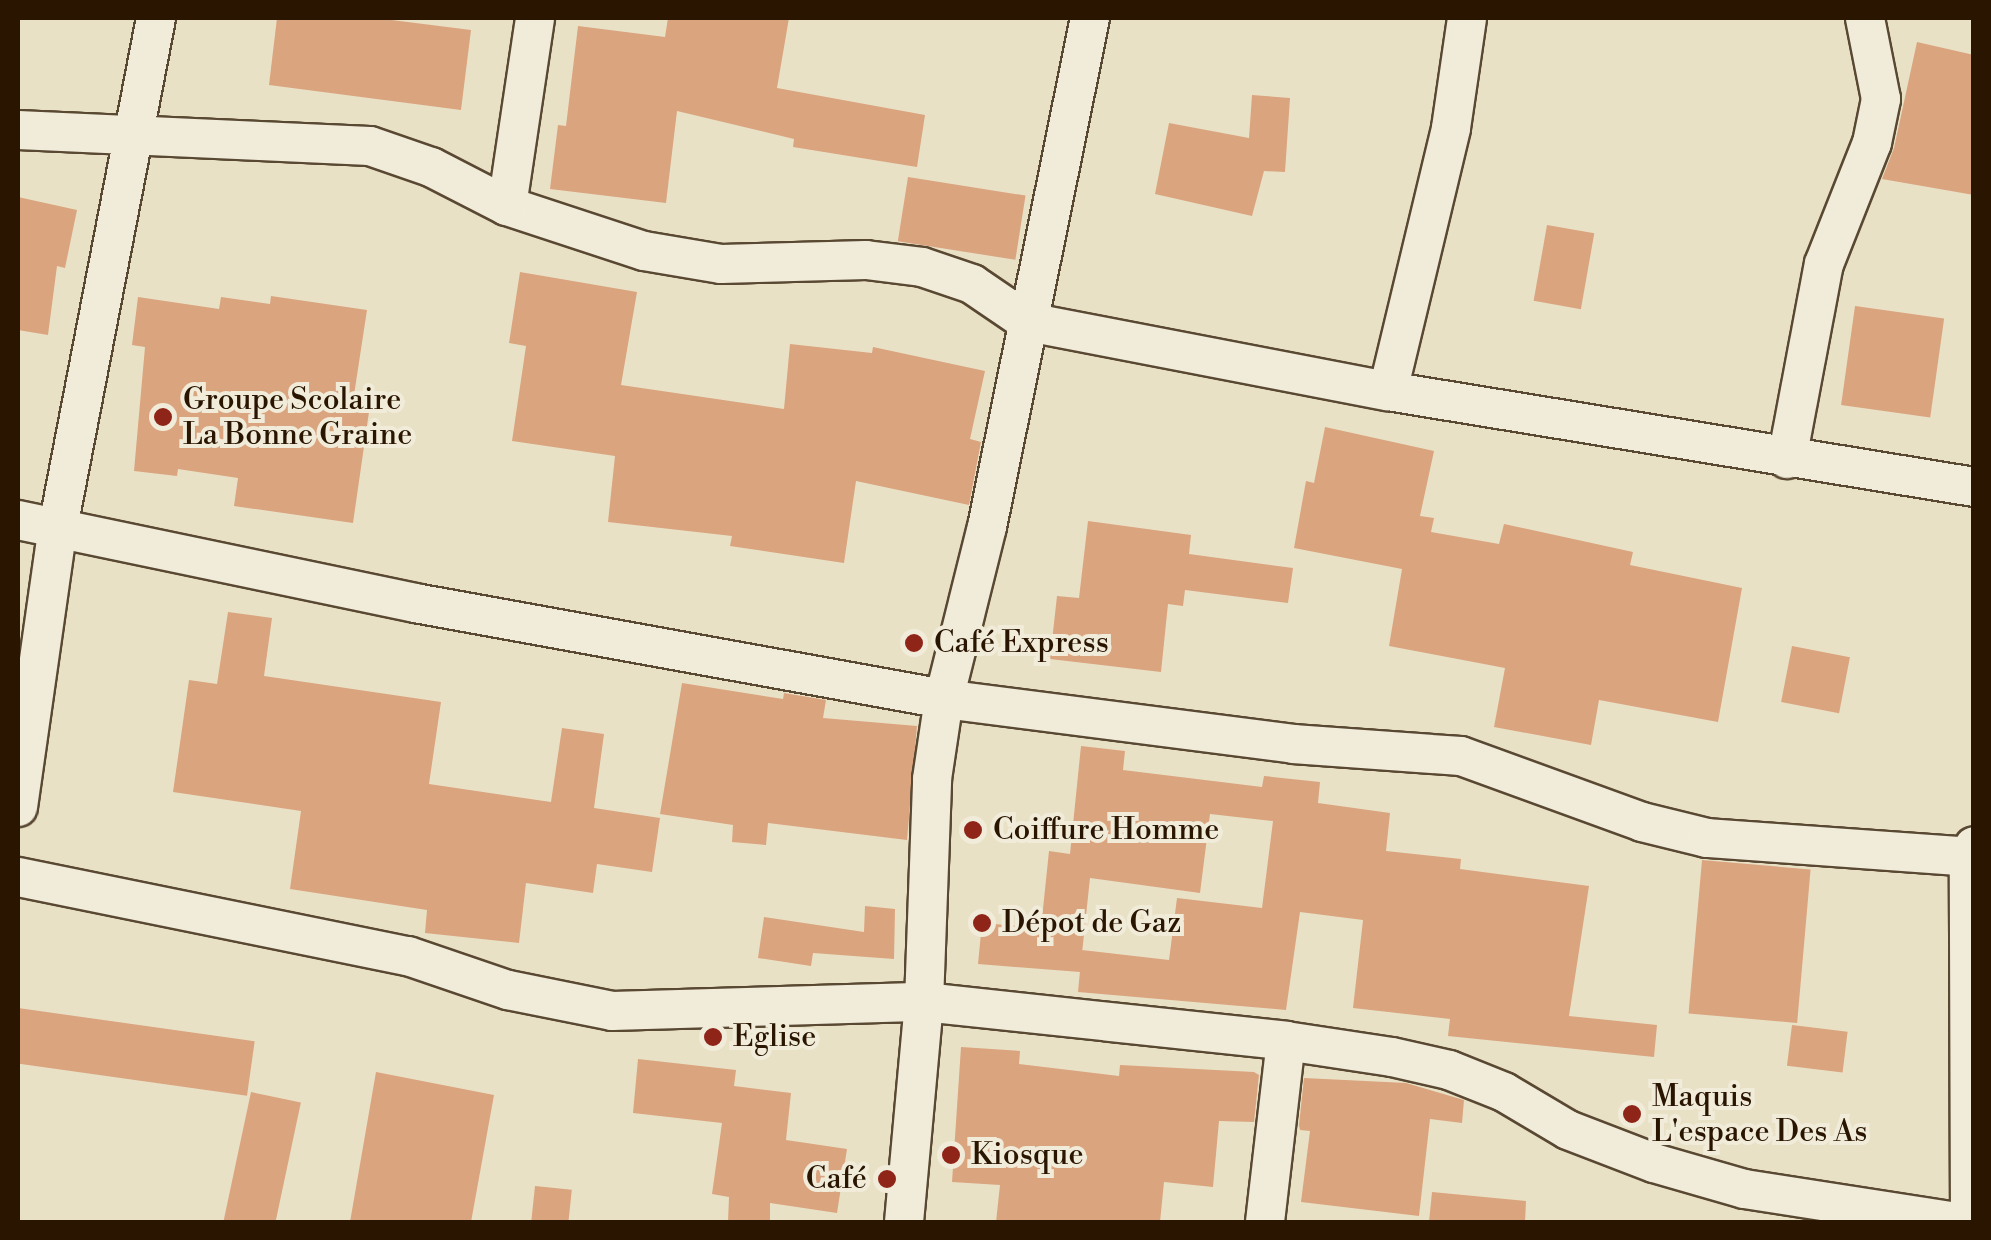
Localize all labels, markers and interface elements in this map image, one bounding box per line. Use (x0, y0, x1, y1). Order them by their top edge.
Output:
place label: Groupe Scolaire La Bonne Graine (183, 382, 412, 452)
marker: Groupe Scolaire La Bonne Graine (152, 406, 174, 428)
place label: Café Express (934, 625, 1109, 661)
marker: Café Express (903, 632, 925, 654)
place label: Coiffure Homme (993, 812, 1219, 848)
marker: Coiffure Homme (962, 819, 984, 841)
place label: Dépot de Gaz (1002, 905, 1181, 941)
marker: Dépot de Gaz (971, 912, 993, 934)
place label: Eglise (733, 1019, 816, 1055)
marker: Eglise (702, 1026, 724, 1048)
place label: Maquis L'espace Des As (1652, 1079, 1867, 1150)
marker: Maquis L'espace Des As (1621, 1103, 1643, 1125)
place label: Kiosque (971, 1137, 1084, 1173)
marker: Kiosque (940, 1144, 962, 1166)
place label: Café (806, 1161, 867, 1197)
marker: Café (876, 1168, 898, 1190)

